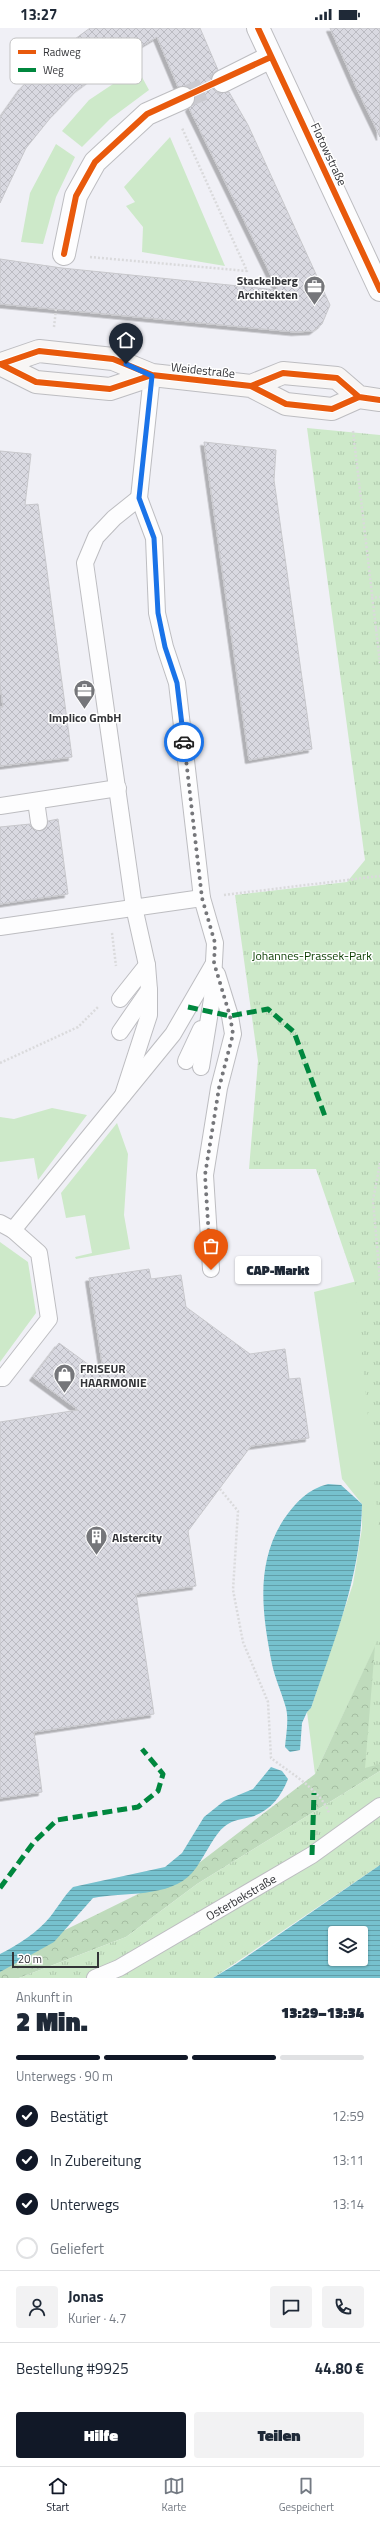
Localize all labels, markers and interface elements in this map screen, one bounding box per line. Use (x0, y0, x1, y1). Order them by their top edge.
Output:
text: 13:27 (20, 3, 57, 26)
legend (10, 38, 142, 84)
text: Radweg (43, 44, 81, 60)
text: Weg (43, 62, 64, 78)
street label: Flotowstraße (306, 119, 352, 189)
place label: Stackelberg Architekten (237, 271, 299, 304)
office icon: Stackelberg Architekten (301, 274, 327, 307)
pin (109, 323, 143, 364)
icon: home (115, 329, 137, 351)
street label: Weidestraße (170, 357, 236, 383)
office icon: Implico GmbH (72, 677, 98, 710)
place label: Implico GmbH (49, 708, 121, 727)
courier (164, 722, 204, 762)
icon: car (173, 731, 195, 753)
park label: Johannes-Prassek-Park (252, 946, 372, 965)
pin (194, 1229, 228, 1270)
icon: bag (200, 1235, 222, 1257)
callout: CAP-Markt (235, 1256, 321, 1284)
text: CAP-Markt (247, 1260, 309, 1280)
place label: FRISEUR HAARMONIE (80, 1359, 147, 1392)
shop icon: FRISEUR HAARMONIE (51, 1362, 77, 1395)
building icon: Alstercity (83, 1524, 109, 1557)
place label: Alstercity (112, 1528, 162, 1547)
street label: Osterbekstraße (202, 1869, 280, 1925)
map controls (328, 1926, 368, 1966)
button: layers (328, 1926, 368, 1966)
scale bar (12, 1950, 99, 1969)
text: 20 m (18, 1951, 42, 1967)
text: Ankunft in (16, 1987, 72, 2007)
text: 13:29–13:34 (281, 2001, 364, 2024)
text: 2 Min. (16, 2002, 88, 2041)
text: Unterwegs · 90 m (16, 2066, 113, 2086)
icon: check (16, 2105, 38, 2127)
text: Bestätigt (50, 2105, 108, 2128)
text: 12:59 (332, 2106, 364, 2126)
icon: check (16, 2149, 38, 2171)
text: In Zubereitung (50, 2149, 141, 2172)
text: 13:11 (332, 2150, 364, 2170)
icon: check (16, 2193, 38, 2215)
text: Unterwegs (50, 2193, 119, 2216)
text: 13:14 (332, 2194, 364, 2214)
text: Geliefert (50, 2237, 104, 2260)
text: Jonas (68, 2285, 103, 2308)
button: person (16, 2286, 58, 2328)
button: chat (270, 2286, 312, 2328)
button: phone (322, 2286, 364, 2328)
text: Kurier · 4.7 (68, 2308, 126, 2328)
text: Bestellung #9925 (16, 2357, 129, 2380)
text: 44.80 € (315, 2357, 364, 2380)
button: Hilfe (16, 2412, 186, 2458)
button: Teilen (194, 2412, 364, 2458)
tab: Start (46, 2475, 69, 2515)
tab: Karte (161, 2475, 186, 2515)
tab: Gespeichert (279, 2475, 334, 2515)

